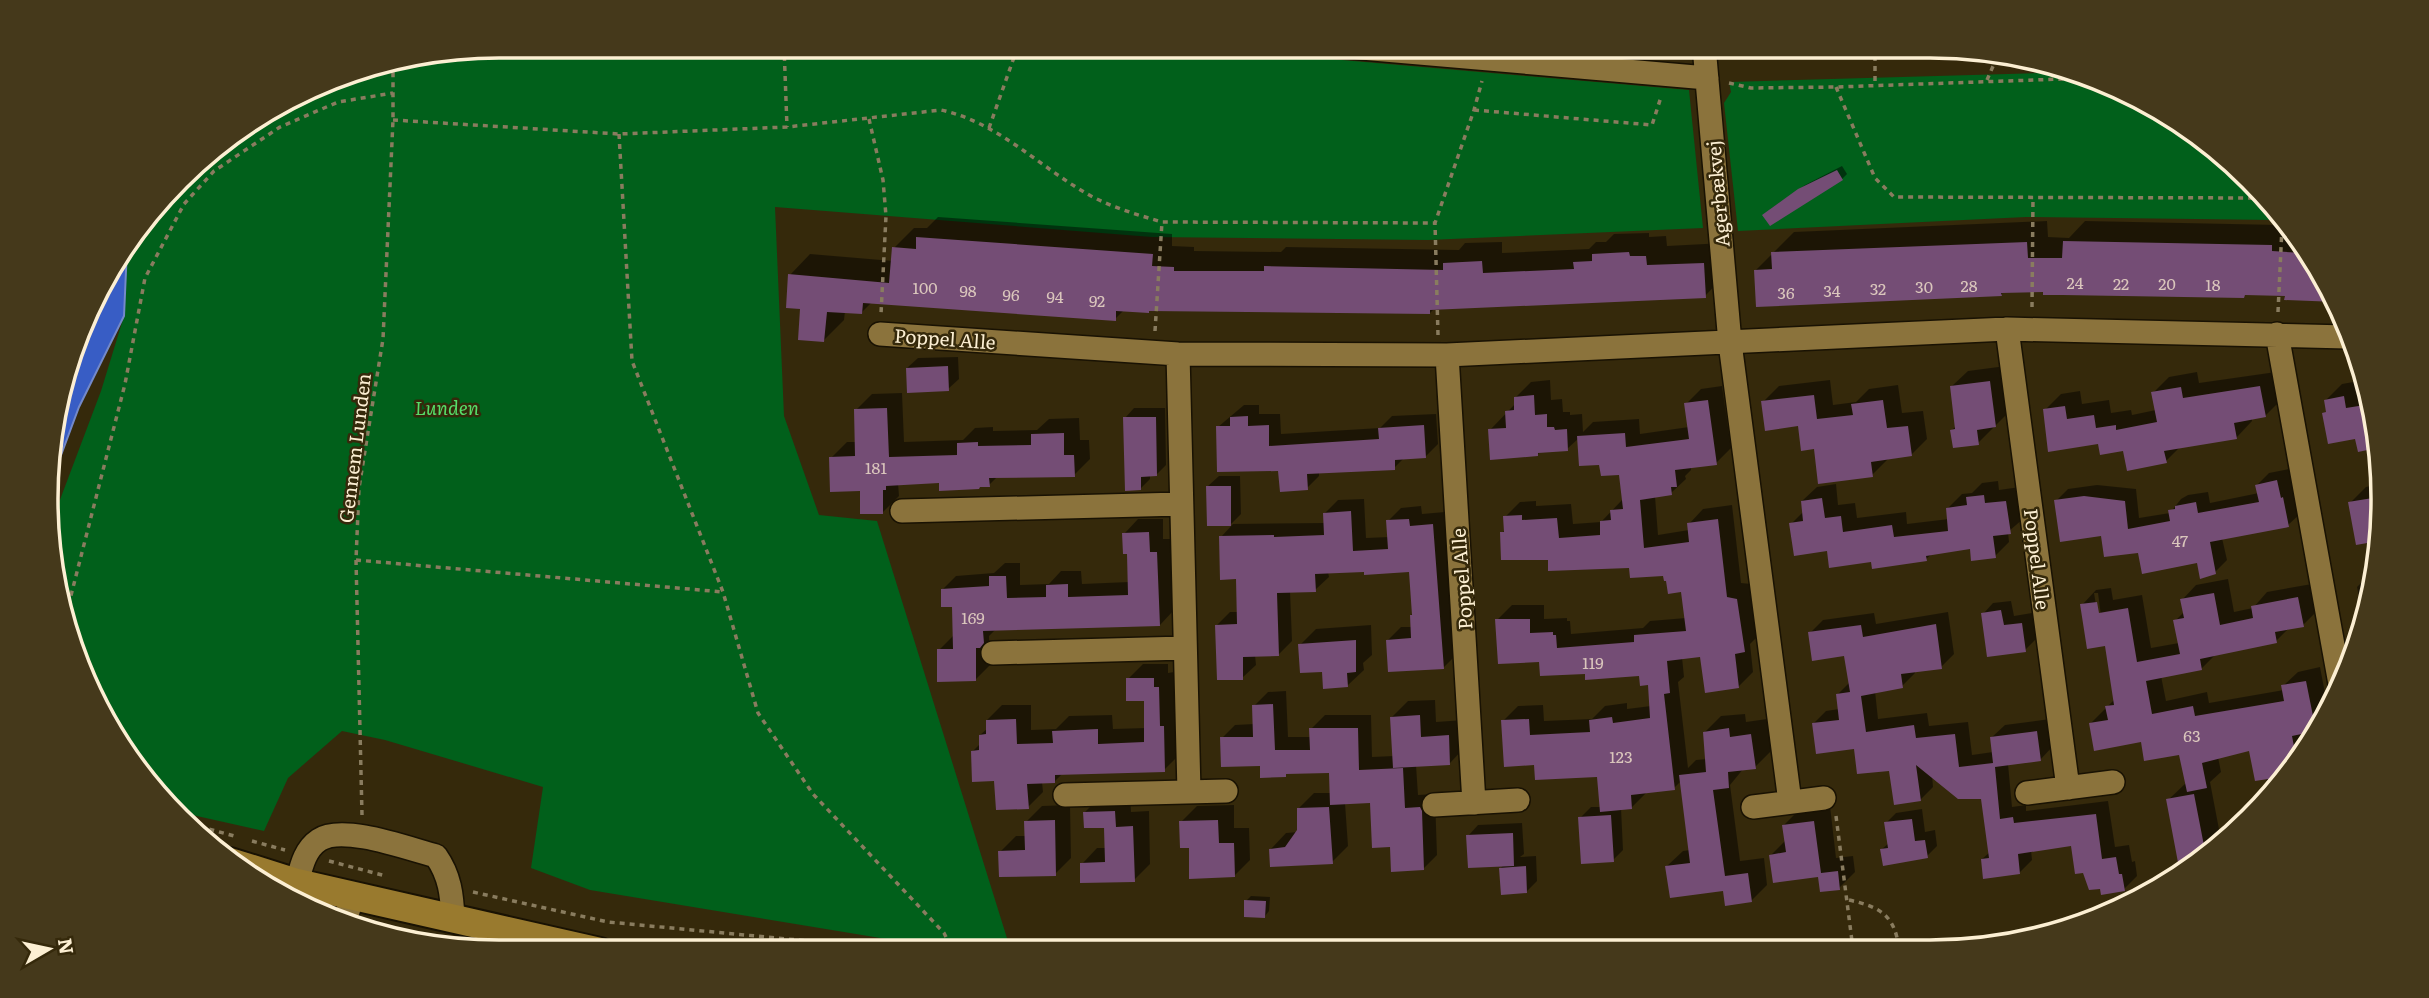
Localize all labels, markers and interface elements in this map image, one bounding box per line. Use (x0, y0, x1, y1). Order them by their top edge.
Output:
street label: Agerbækvej (1698, 139, 1736, 249)
house number: 24 (2067, 270, 2084, 294)
house number: 22 (2113, 271, 2129, 295)
house number: 20 (2158, 271, 2176, 295)
house number: 18 (2205, 272, 2221, 296)
house number: 28 (1961, 273, 1978, 297)
house number: 30 (1915, 274, 1933, 298)
house number: 100 (912, 275, 938, 299)
house number: 32 (1870, 276, 1886, 300)
house number: 98 (959, 278, 977, 302)
house number: 34 (1823, 278, 1841, 302)
house number: 36 (1777, 280, 1795, 304)
house number: 96 (1003, 282, 1020, 306)
house number: 94 (1046, 284, 1064, 308)
house number: 92 (1089, 288, 1105, 312)
street label: Poppel Alle (893, 320, 997, 356)
street label: Gennem Lunden (331, 372, 377, 524)
park label: Lunden (415, 393, 480, 421)
house number: 181 (865, 455, 887, 479)
street label: Poppel Alle (2018, 507, 2058, 611)
street label: Poppel Alle (1443, 527, 1479, 631)
house number: 47 (2172, 528, 2188, 552)
house number: 169 (961, 605, 985, 629)
house number: 119 (1582, 650, 1604, 674)
house number: 63 (2183, 723, 2201, 747)
house number: 123 (1609, 744, 1633, 768)
north arrow (14, 914, 84, 984)
text: N (52, 936, 82, 956)

